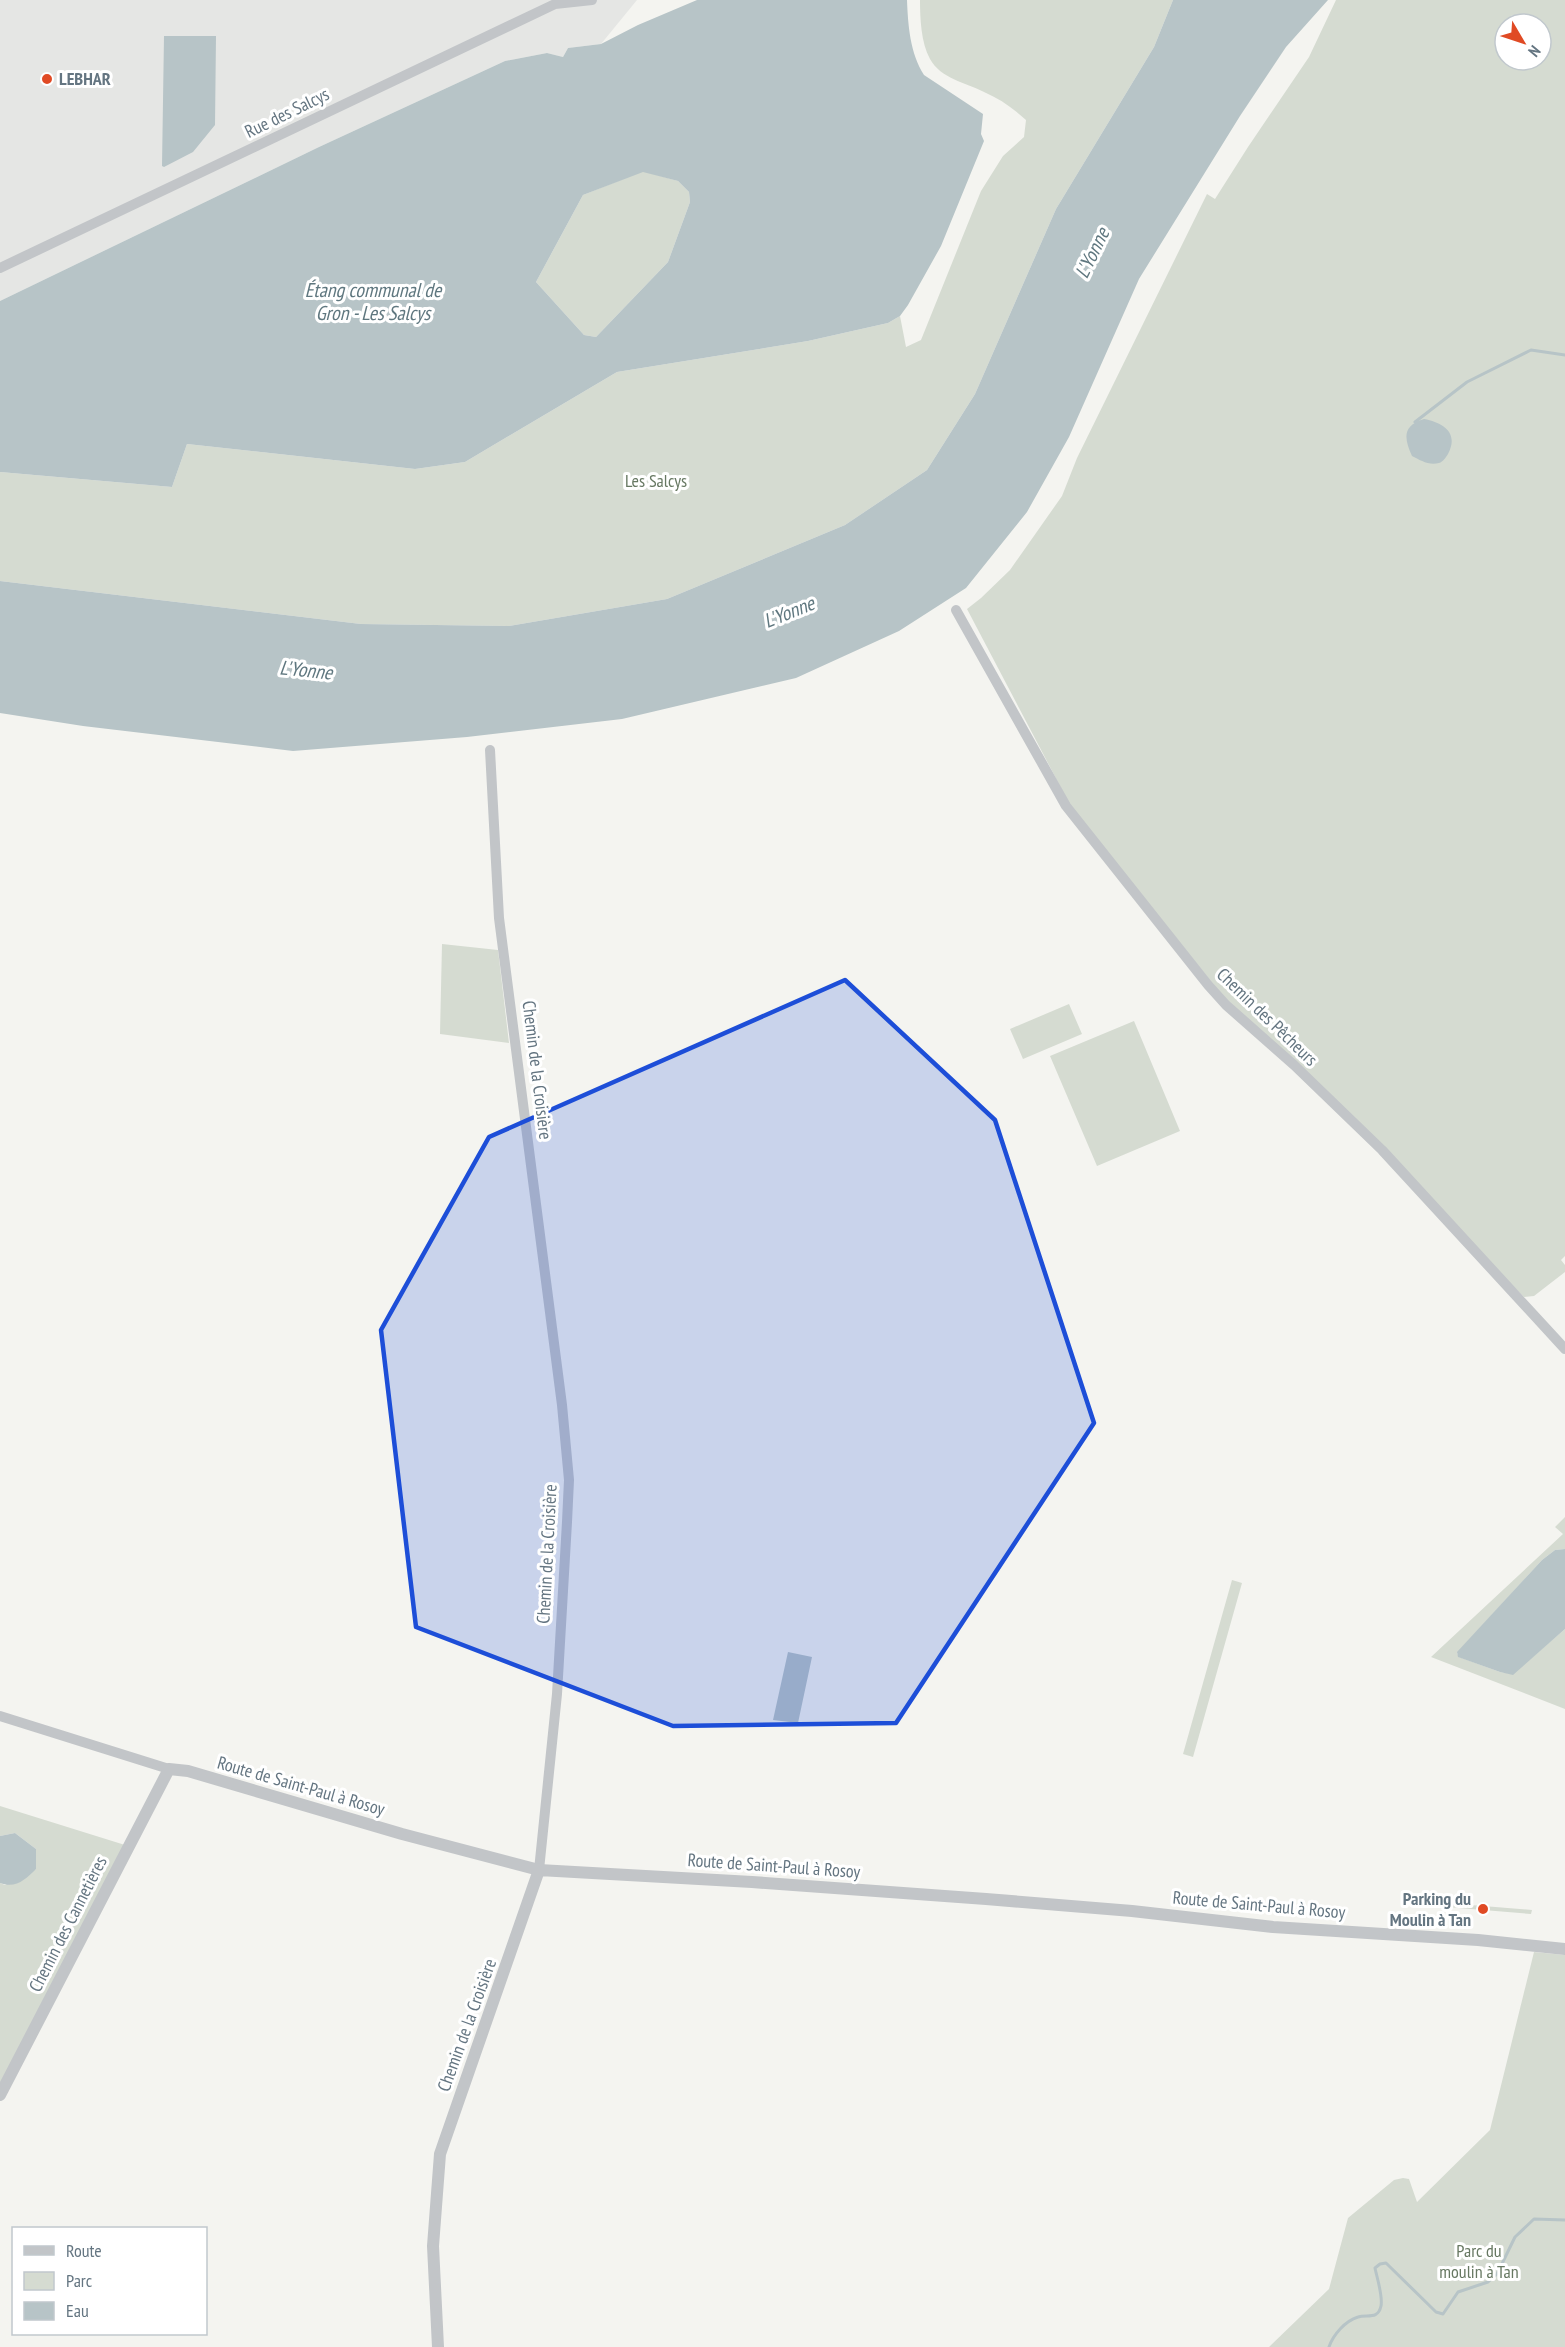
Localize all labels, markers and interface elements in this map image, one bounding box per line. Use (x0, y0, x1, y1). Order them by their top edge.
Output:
north arrow (1493, 12, 1553, 72)
text: N (1524, 42, 1545, 61)
place label: LEBHAR (59, 67, 111, 90)
marker: LEBHAR (40, 72, 54, 86)
street label: Rue des Salcys (241, 82, 333, 143)
water label: L'Yonne (1069, 222, 1116, 282)
water label: Étang communal de Gron - Les Salcys (305, 277, 443, 326)
park label: Les Salcys (625, 469, 687, 492)
water label: L'Yonne (760, 589, 820, 634)
water label: L'Yonne (278, 654, 335, 686)
street label: Chemin des Pêcheurs (1212, 963, 1323, 1071)
street label: Chemin de la Croisière (518, 999, 557, 1141)
street label: Chemin de la Croisière (531, 1484, 562, 1624)
street label: Route de Saint-Paul à Rosoy (215, 1751, 388, 1820)
street label: Route de Saint-Paul à Rosoy (687, 1848, 861, 1883)
street label: Chemin des Cannetières (23, 1852, 112, 1995)
street label: Route de Saint-Paul à Rosoy (1172, 1886, 1346, 1924)
place label: Parking du Moulin à Tan (1390, 1887, 1471, 1931)
marker: Parking du Moulin à Tan (1476, 1902, 1490, 1916)
street label: Chemin de la Croisière (432, 1955, 501, 2094)
legend (12, 2227, 207, 2335)
text: Route (66, 2239, 102, 2262)
park label: Parc du moulin à Tan (1439, 2239, 1519, 2283)
text: Parc (66, 2269, 93, 2292)
text: Eau (66, 2299, 89, 2322)

